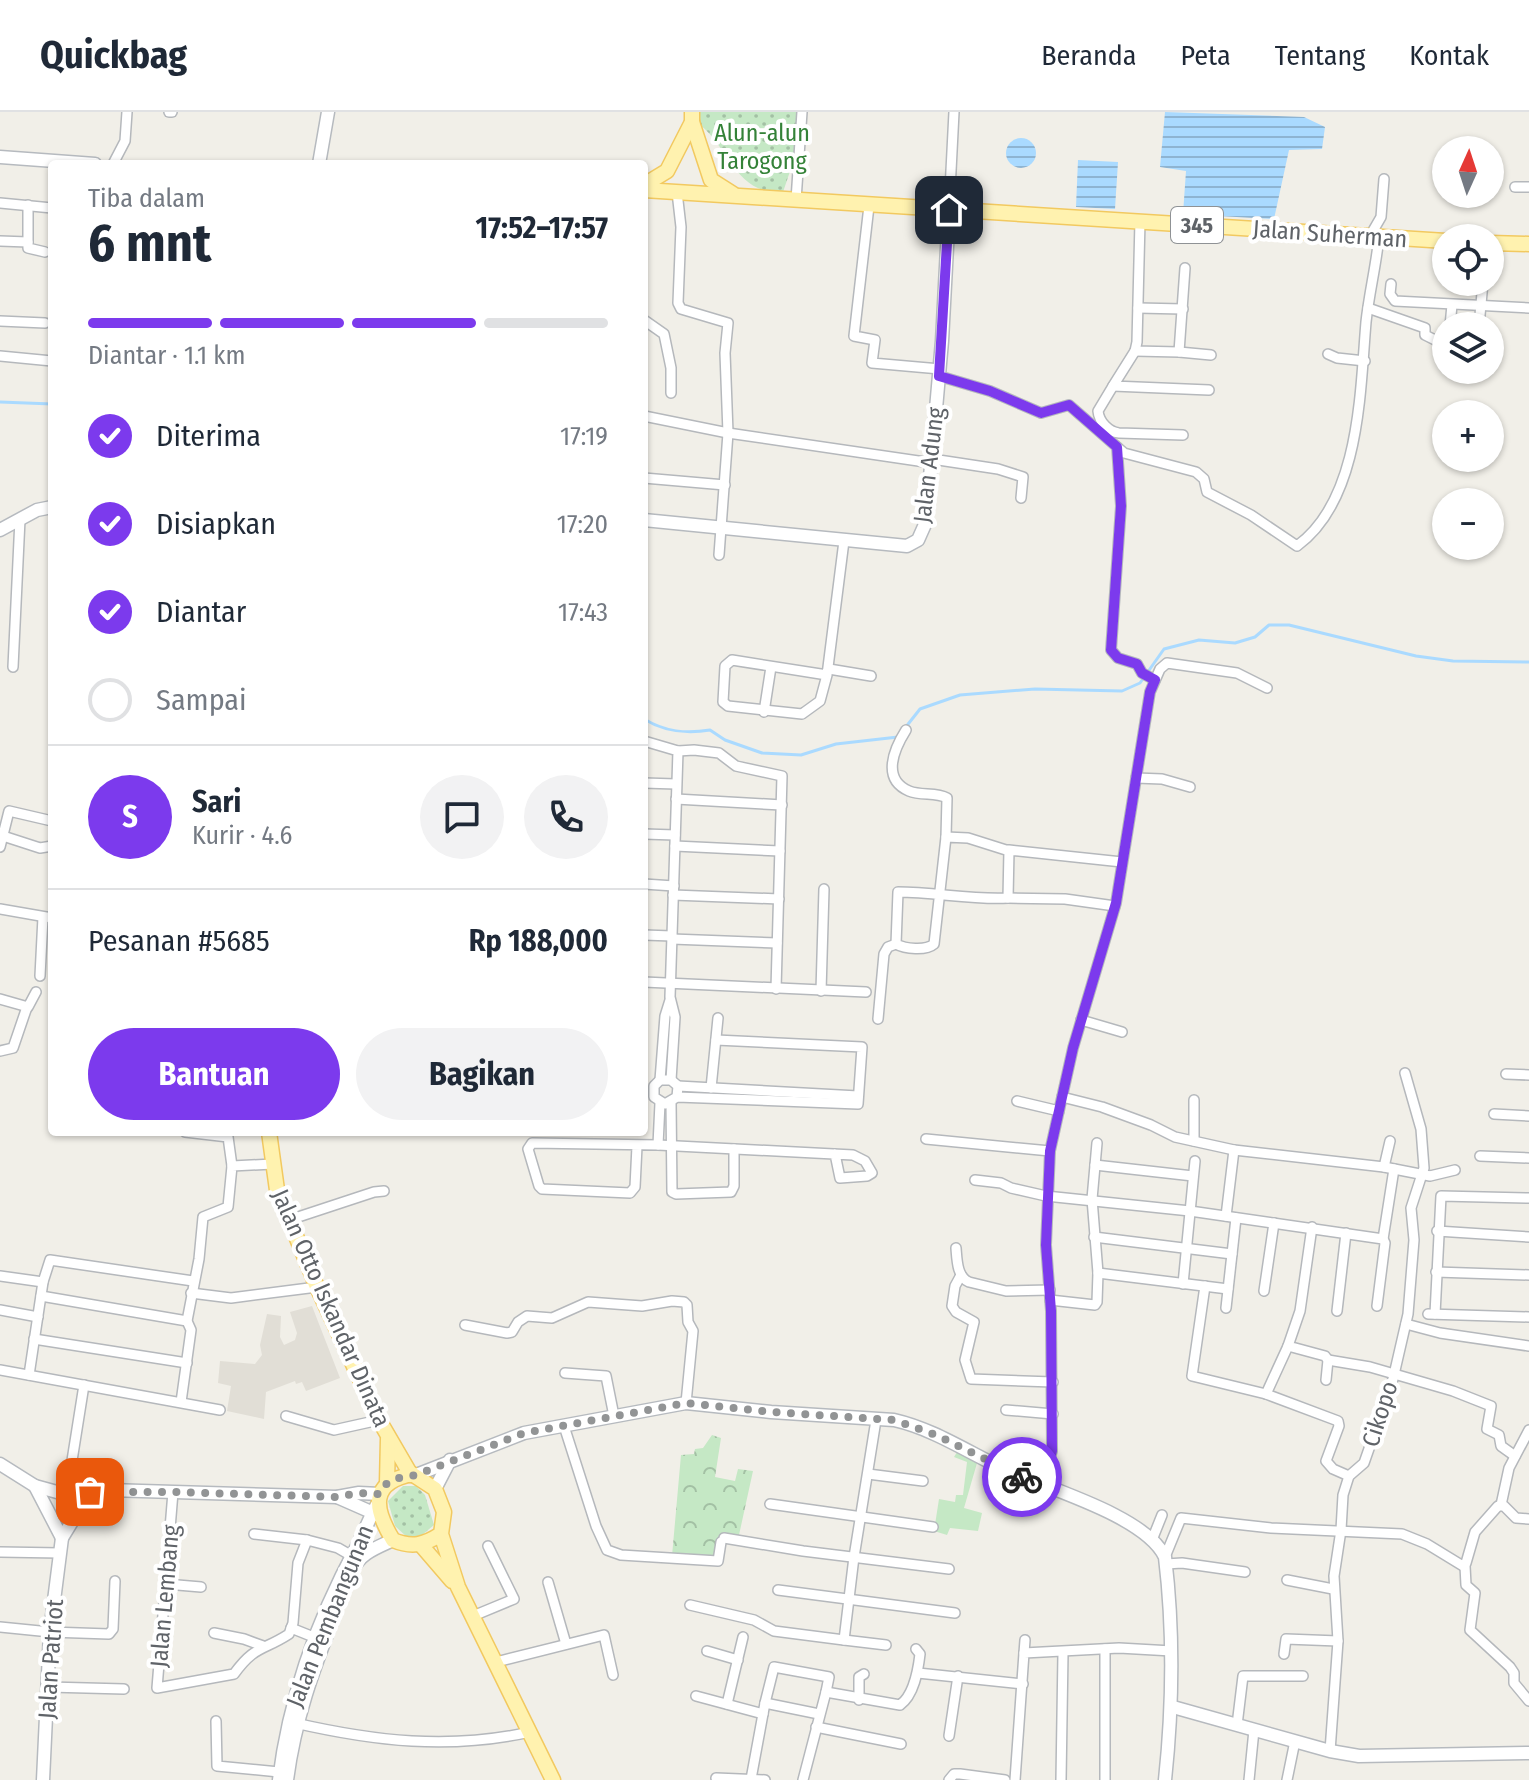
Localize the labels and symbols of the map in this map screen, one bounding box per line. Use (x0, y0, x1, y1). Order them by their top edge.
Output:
park label: Alun-alun Tarogong (714, 119, 810, 175)
north arrow (1432, 136, 1504, 208)
pin (915, 176, 983, 244)
road number: 345 (1171, 207, 1223, 243)
street label: Jalan Suherman (1252, 215, 1408, 253)
street label: Jalan Adung (908, 405, 950, 524)
street label: Jalan Otto Iskandar Dinata (266, 1185, 396, 1431)
street label: Cikopo (1356, 1378, 1404, 1450)
courier (982, 1437, 1062, 1517)
pin (56, 1458, 124, 1526)
street label: Jalan Pembangunan (281, 1521, 379, 1711)
street label: Jalan Lembang (145, 1523, 185, 1668)
street label: Jalan Patriot (33, 1598, 69, 1720)

